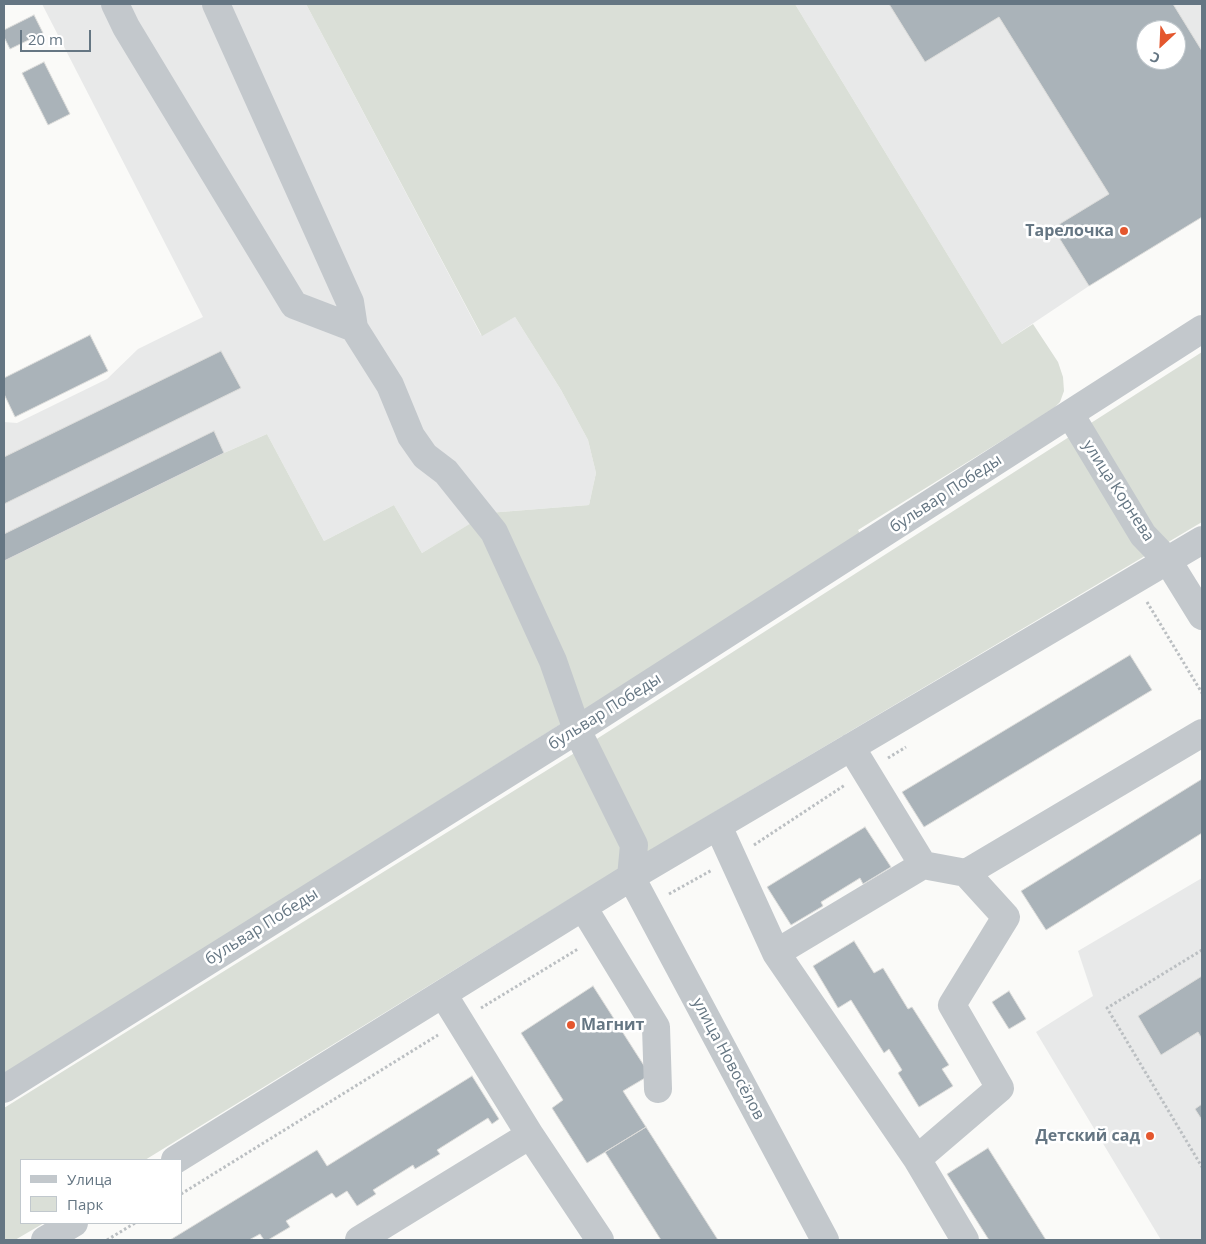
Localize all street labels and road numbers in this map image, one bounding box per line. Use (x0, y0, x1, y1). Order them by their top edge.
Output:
street label: улица Корнева (1078, 437, 1158, 545)
street label: бульвар Победы (887, 451, 1005, 537)
street label: бульвар Победы (545, 670, 665, 754)
street label: бульвар Победы (202, 885, 322, 969)
street label: улица Новосёлов (688, 995, 768, 1123)

